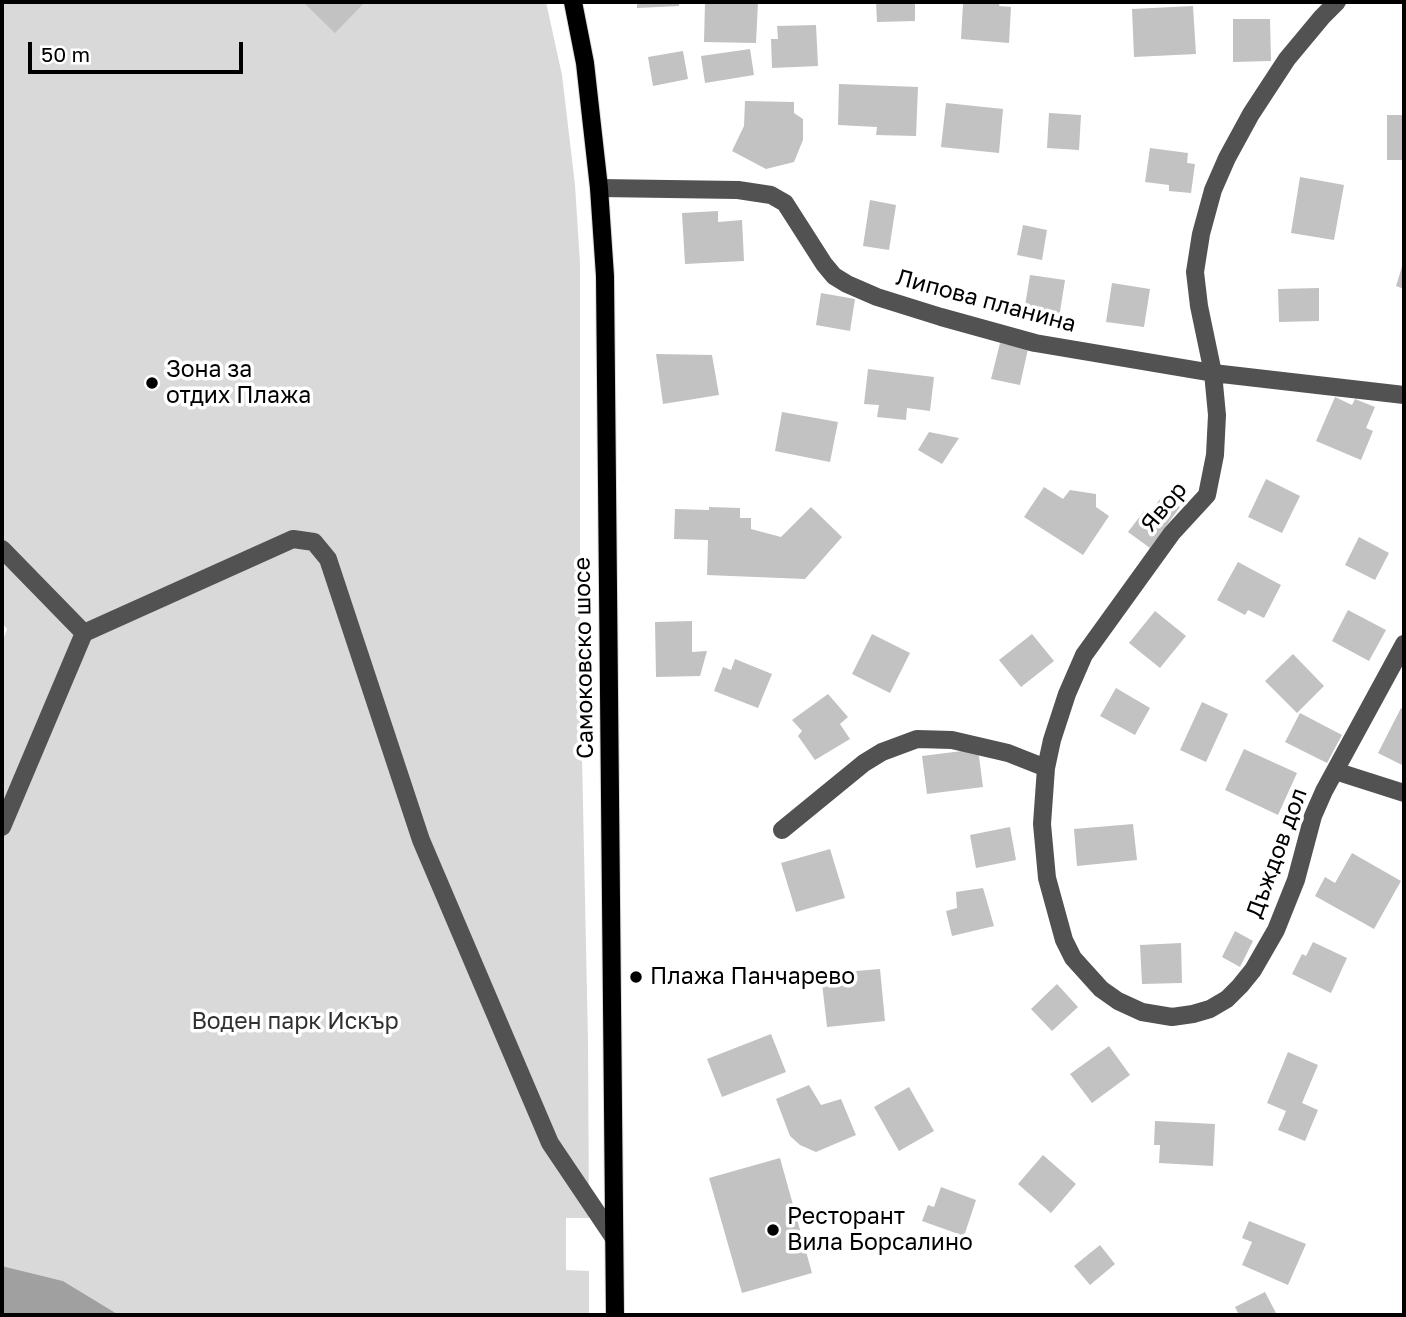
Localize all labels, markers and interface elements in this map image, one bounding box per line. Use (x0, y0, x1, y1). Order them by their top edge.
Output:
scale bar (32, 28, 247, 72)
text: 50 m (41, 41, 90, 67)
street label: Липова планина (893, 264, 1079, 338)
place label: Зона за отдих Плажа (166, 356, 311, 410)
marker: Зона за отдих Плажа (144, 375, 160, 391)
street label: Явор (1135, 476, 1193, 538)
street label: Самоковско шосе (568, 557, 600, 759)
street label: Дъждов дол (1241, 784, 1313, 922)
place label: Плажа Панчарево (650, 963, 855, 991)
marker: Плажа Панчарево (628, 969, 644, 985)
park label: Воден парк Искър (191, 1008, 399, 1036)
place label: Ресторант Вила Борсалино (787, 1203, 973, 1257)
marker: Ресторант Вила Борсалино (765, 1222, 781, 1238)

